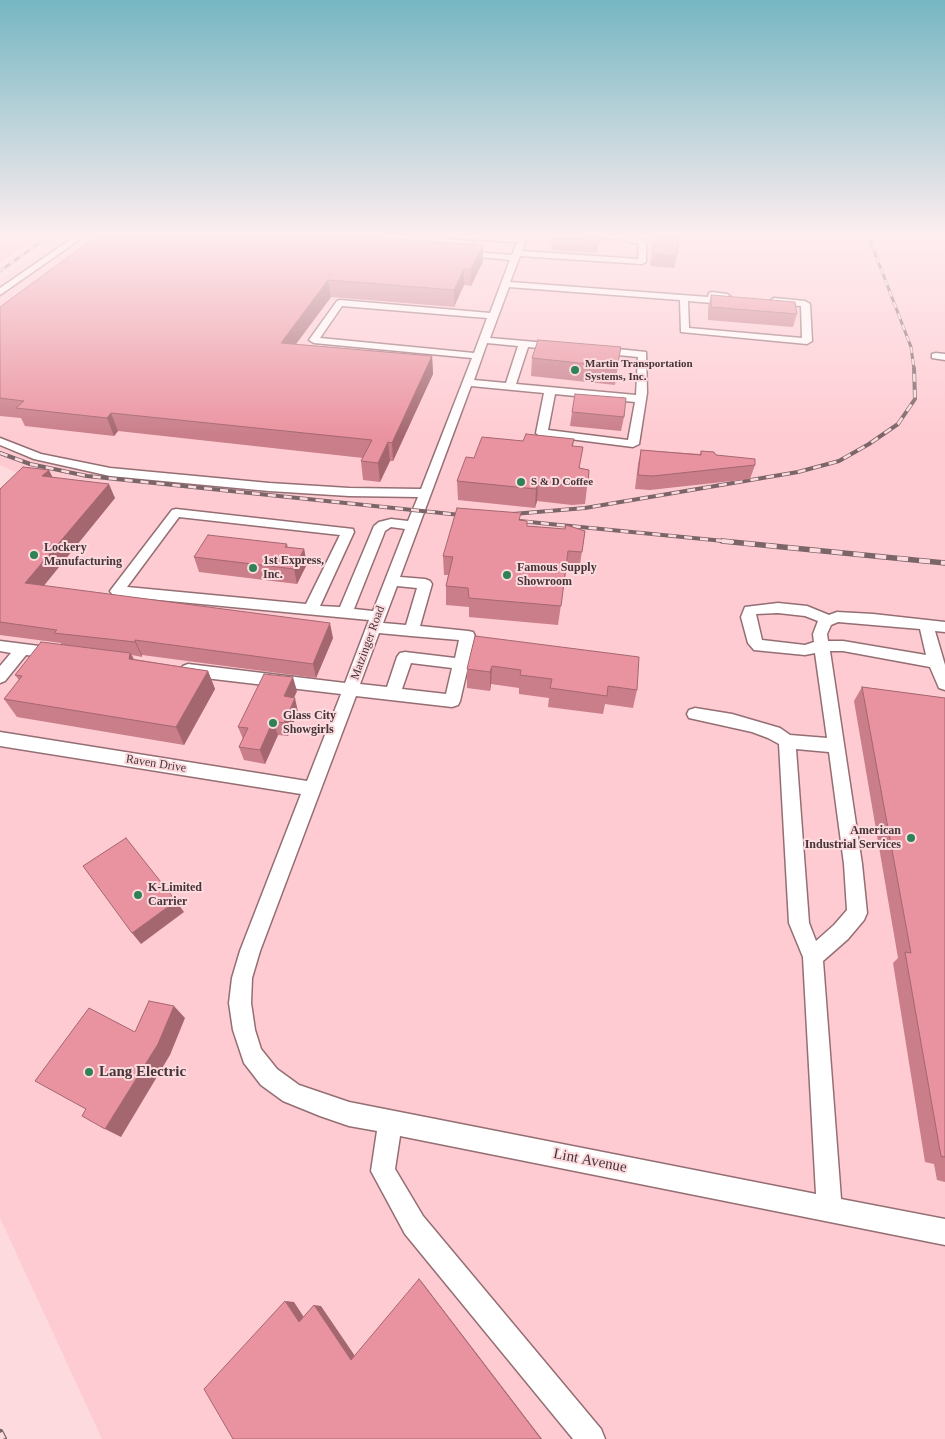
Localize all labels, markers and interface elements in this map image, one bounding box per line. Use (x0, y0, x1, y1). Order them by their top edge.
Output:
place label: Martin Transportation Systems, Inc. (585, 357, 693, 383)
marker: Martin Transportation Systems, Inc. (569, 364, 581, 376)
place label: S & D Coffee (531, 475, 593, 489)
marker: S & D Coffee (515, 476, 527, 488)
place label: Lockery Manufacturing (44, 541, 122, 569)
marker: Lockery Manufacturing (28, 549, 40, 561)
place label: 1st Express, Inc. (263, 554, 324, 582)
place label: Famous Supply Showroom (517, 561, 597, 589)
marker: 1st Express, Inc. (247, 562, 259, 574)
marker: Famous Supply Showroom (501, 569, 513, 581)
street label: Matzinger Road (348, 604, 388, 682)
place label: Glass City Showgirls (283, 709, 336, 737)
marker: Glass City Showgirls (267, 717, 279, 729)
street label: Raven Drive (125, 752, 187, 776)
place label: American Industrial Services (805, 824, 901, 852)
marker: American Industrial Services (905, 832, 917, 844)
place label: K-Limited Carrier (148, 881, 202, 909)
marker: K-Limited Carrier (132, 889, 144, 901)
place label: Lang Electric (99, 1063, 186, 1081)
marker: Lang Electric (83, 1066, 95, 1078)
street label: Lint Avenue (552, 1145, 628, 1177)

